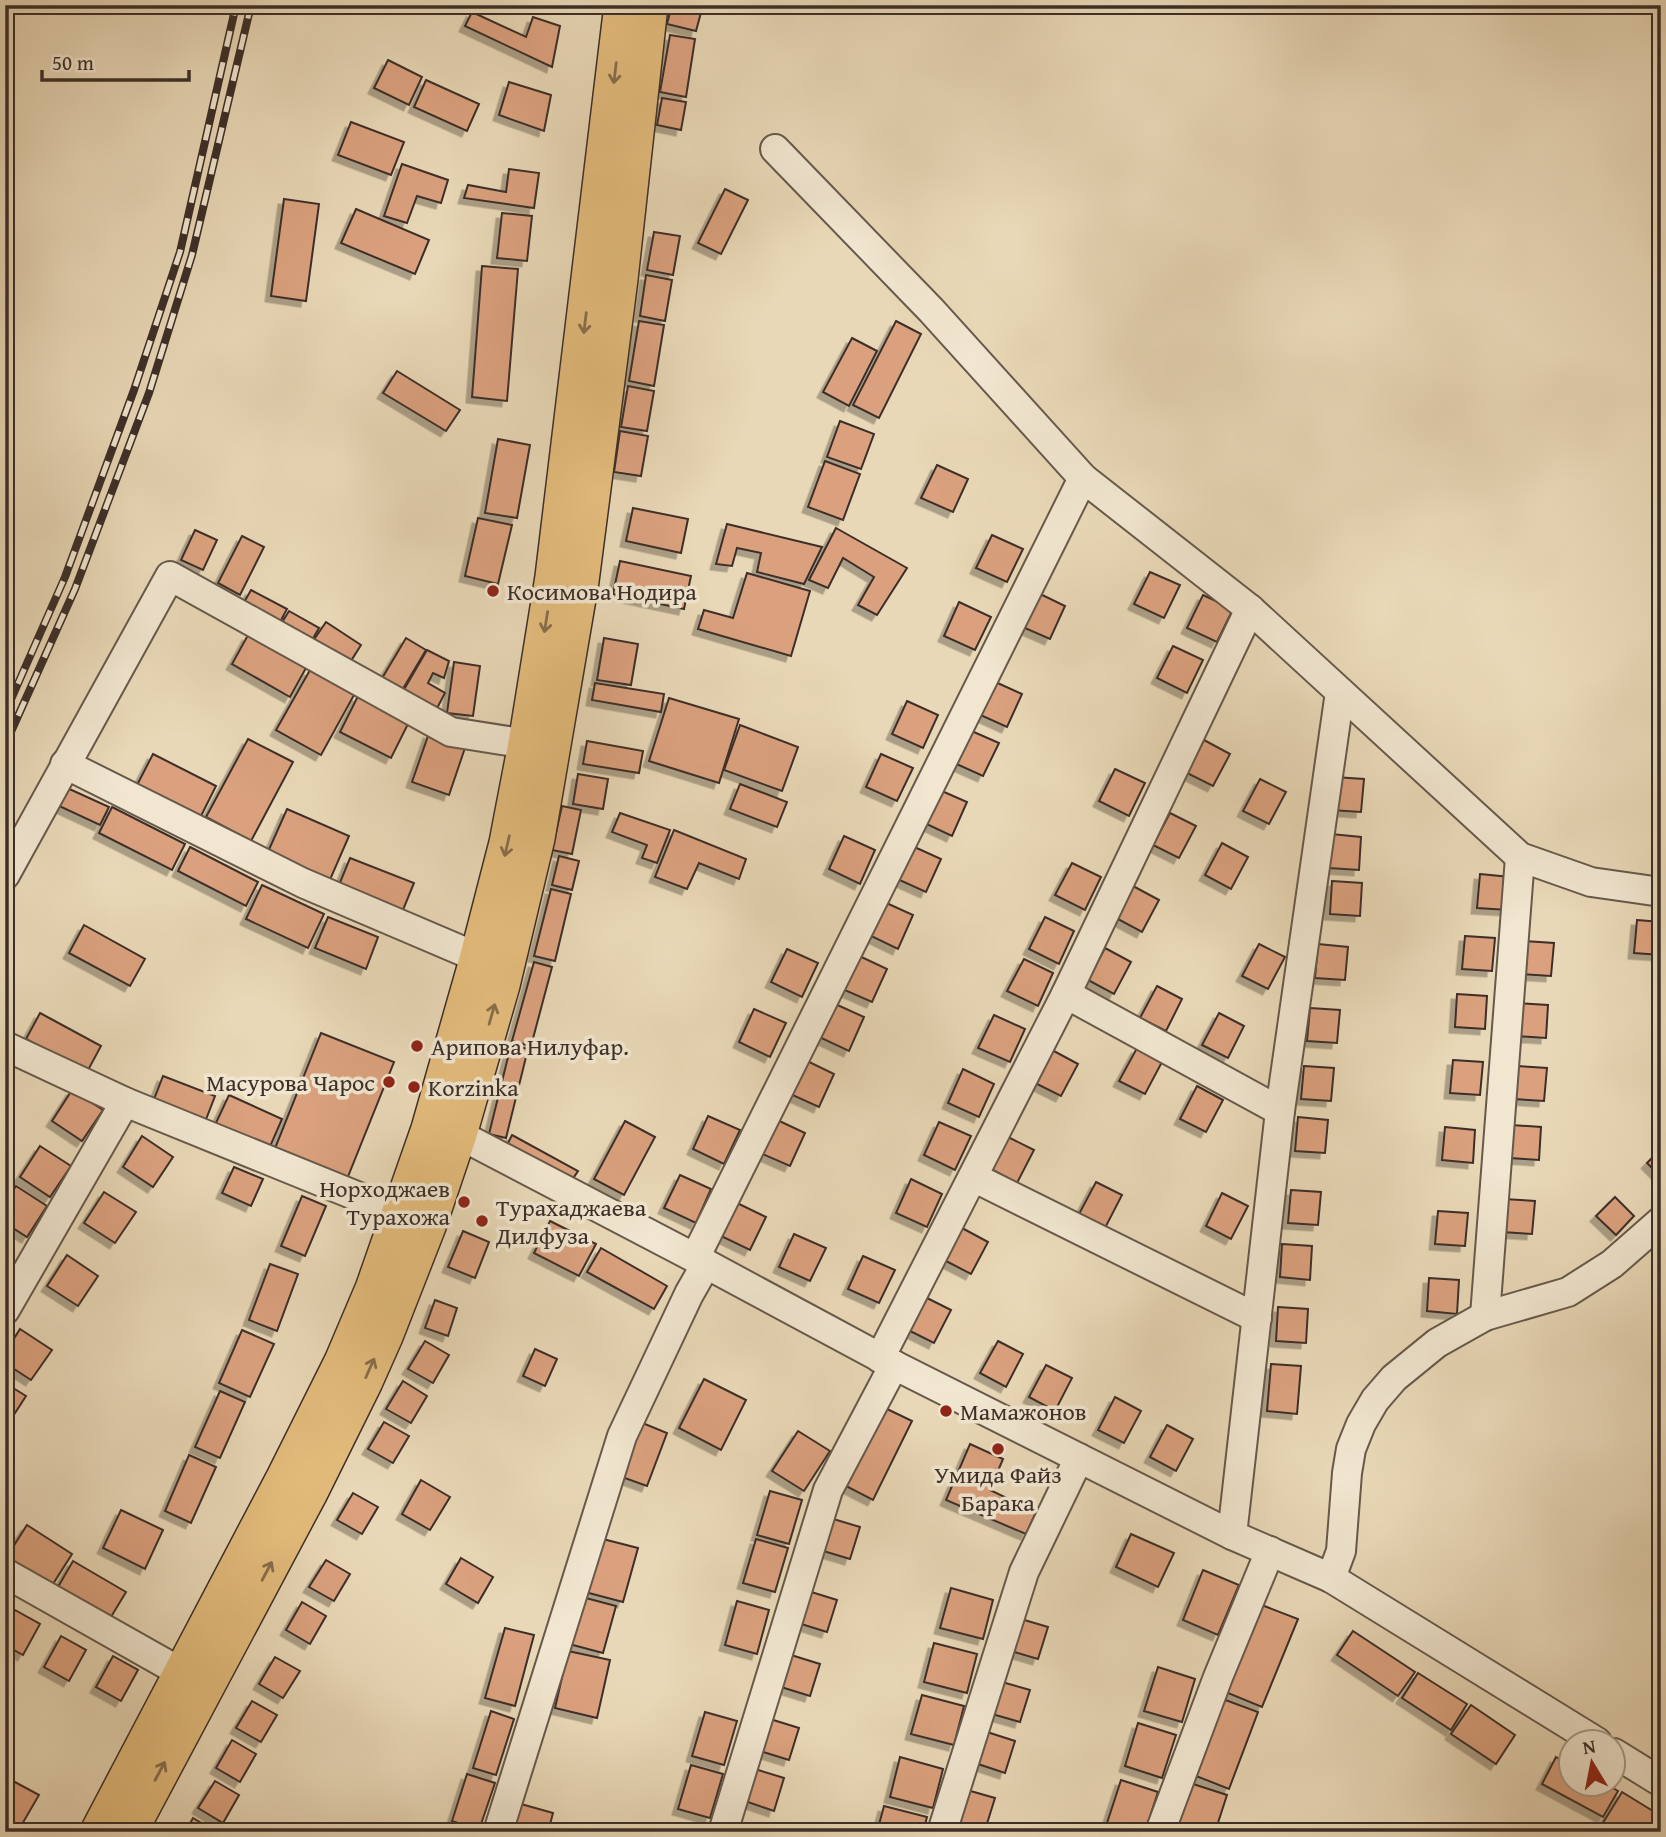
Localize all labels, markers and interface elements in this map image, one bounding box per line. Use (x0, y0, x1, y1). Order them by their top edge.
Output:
scale bar (42, 38, 189, 82)
text: 50 m (52, 47, 94, 78)
one-way arrow (608, 61, 621, 84)
one-way arrow (578, 311, 591, 334)
place label: Косимова Нодира (507, 574, 697, 609)
marker: Косимова Нодира (485, 583, 501, 599)
one-way arrow (539, 610, 552, 633)
one-way arrow (500, 834, 513, 857)
one-way arrow (487, 1003, 500, 1025)
place label: Арипова Нилуфар. (431, 1029, 629, 1064)
marker: Арипова Нилуфар. (409, 1038, 425, 1054)
place label: Масурова Чарос (206, 1065, 375, 1100)
place label: Korzinka (428, 1070, 519, 1105)
marker: Масурова Чарос (381, 1074, 397, 1090)
marker: Korzinka (406, 1079, 422, 1095)
place label: Норходжаев Турахожа (319, 1171, 451, 1234)
place label: Турахаджаева Дилфуза (495, 1190, 647, 1253)
marker: Норходжаев Турахожа (456, 1194, 472, 1210)
marker: Турахаджаева Дилфуза (474, 1213, 490, 1229)
one-way arrow (364, 1358, 377, 1379)
place label: Мамажонов (960, 1394, 1087, 1429)
marker: Мамажонов (938, 1403, 954, 1419)
marker: Умида Файз Барака (990, 1441, 1006, 1457)
place label: Умида Файз Барака (934, 1457, 1062, 1520)
one-way arrow (260, 1561, 274, 1581)
north arrow (1558, 1728, 1628, 1798)
text: N (1580, 1731, 1598, 1761)
one-way arrow (153, 1762, 167, 1782)

